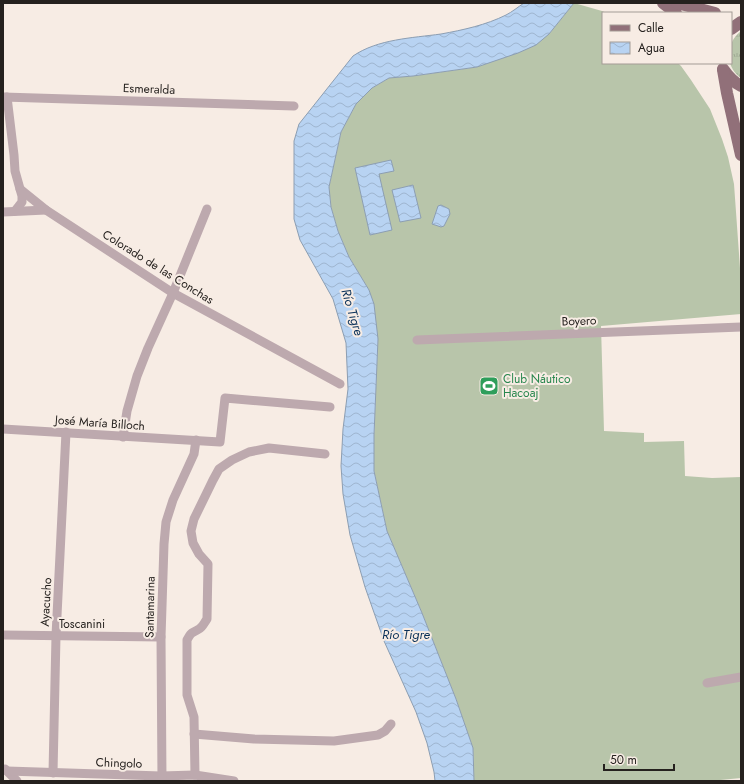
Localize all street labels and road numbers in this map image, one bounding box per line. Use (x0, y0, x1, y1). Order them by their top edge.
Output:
street label: Esmeralda (123, 79, 176, 99)
street label: Colorado de las Conchas (99, 225, 217, 309)
street label: Boyero (561, 311, 597, 331)
street label: José María Billoch (52, 411, 146, 435)
street label: Santamarina (140, 576, 160, 638)
street label: Ayacucho (36, 577, 56, 627)
street label: Toscanini (59, 615, 105, 633)
street label: Chingolo (95, 753, 143, 773)

